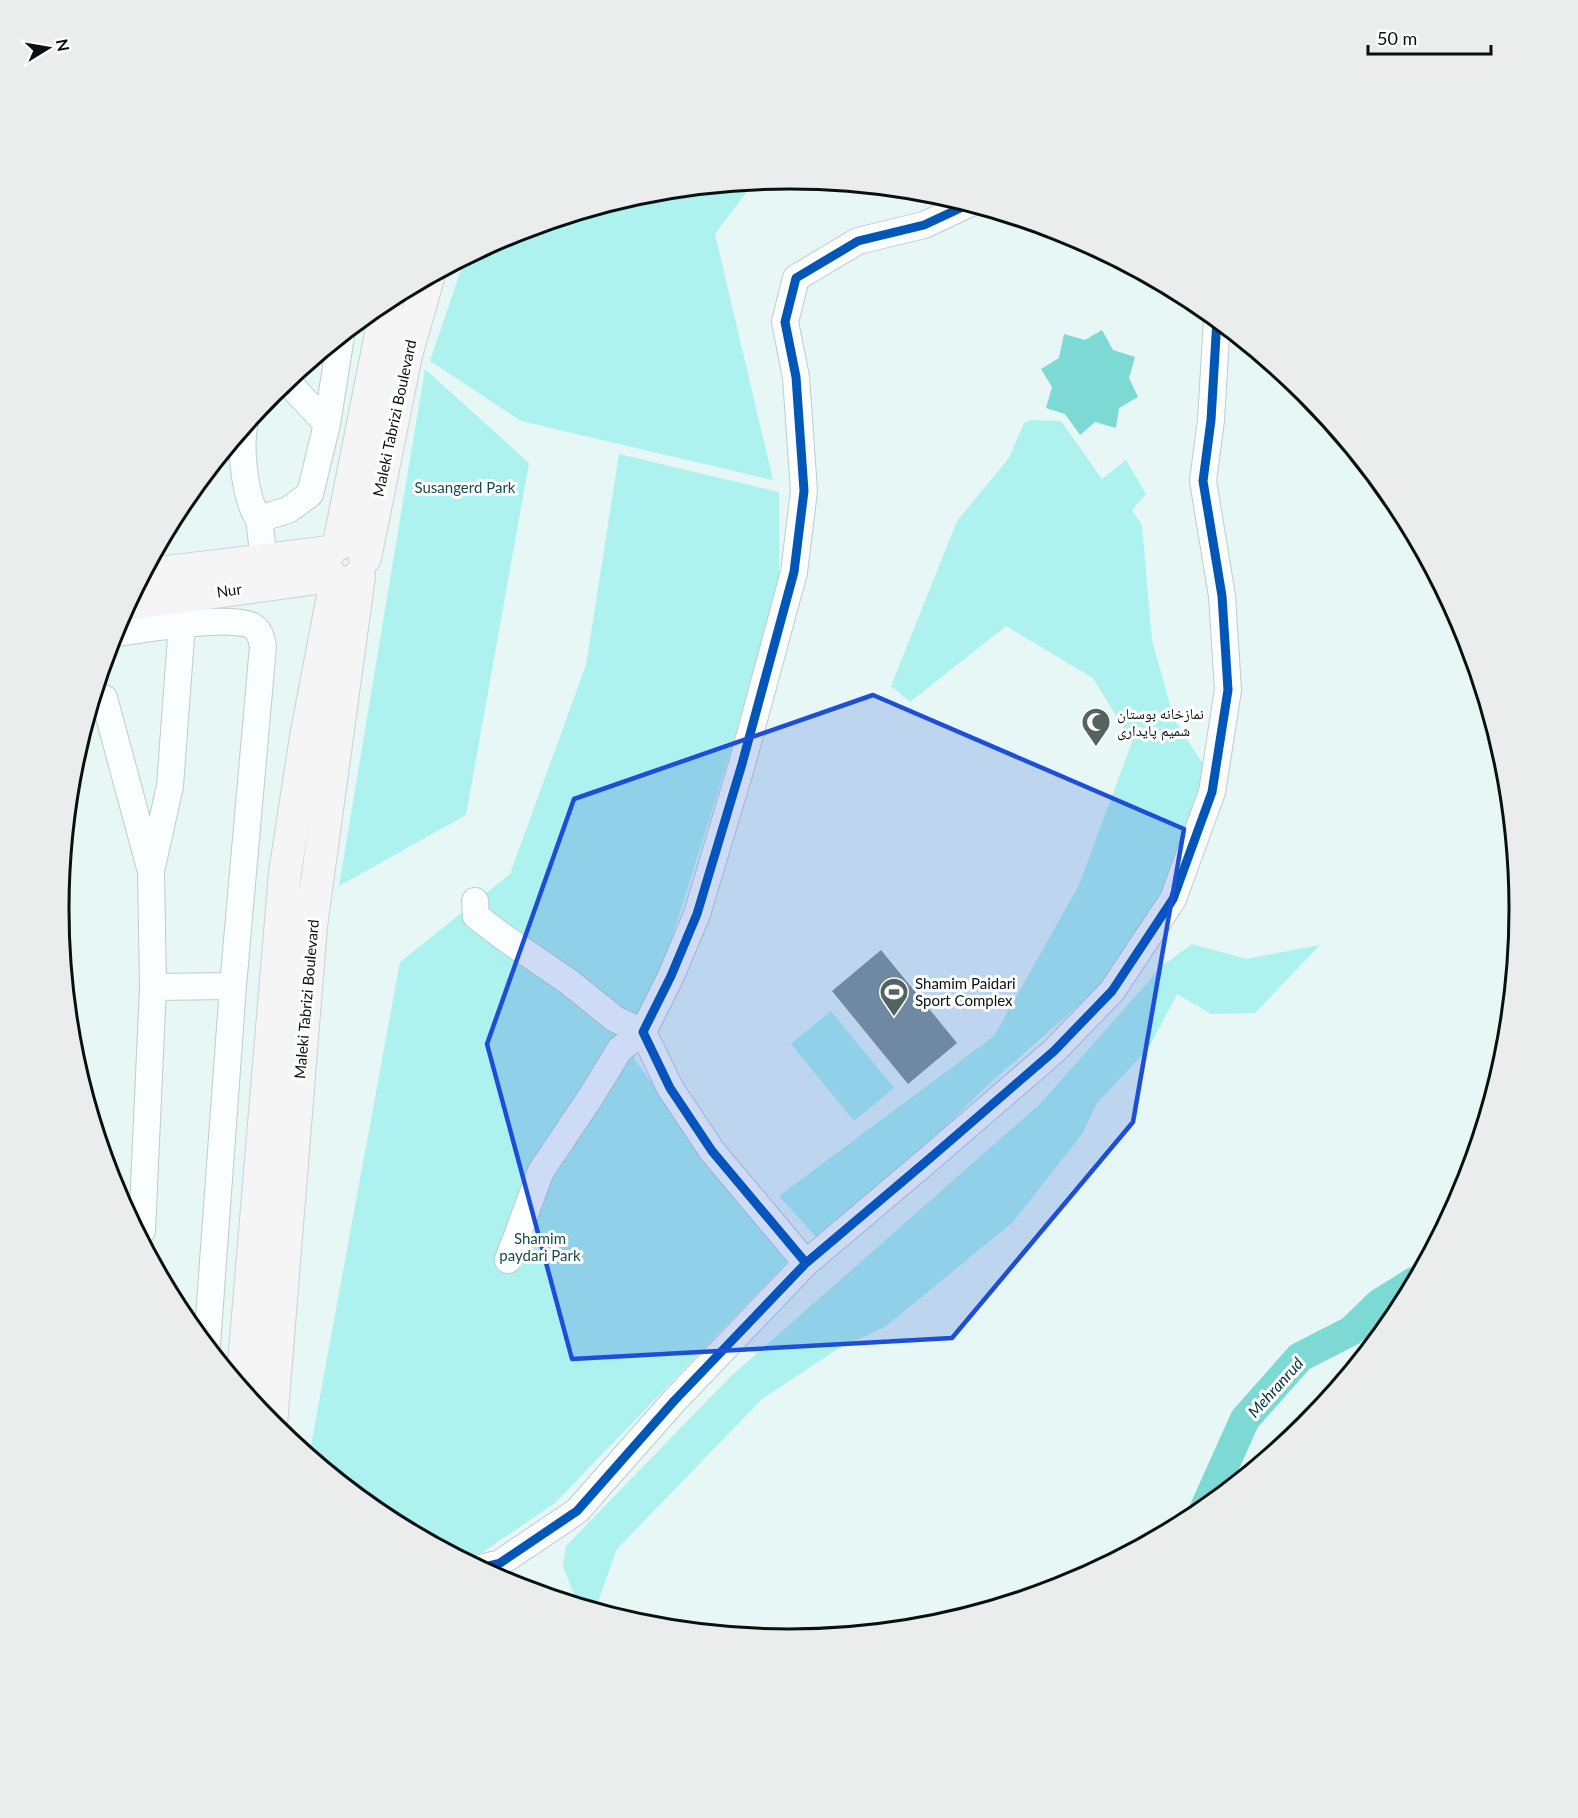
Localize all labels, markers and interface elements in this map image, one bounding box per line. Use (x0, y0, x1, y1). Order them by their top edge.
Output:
north arrow (18, 18, 78, 78)
scale bar (1368, 18, 1491, 56)
text: 50 m (1377, 27, 1417, 49)
text: N (53, 37, 74, 53)
street label: Maleki Tabrizi Boulevard (369, 338, 419, 498)
park label: Susangerd Park (415, 478, 516, 496)
street label: Nur (215, 579, 243, 601)
place label: نمازخانه بوستان شمیم پایداری (1117, 704, 1204, 741)
mosque icon: نمازخانه بوستان شمیم پایداری (1080, 706, 1112, 748)
street label: Maleki Tabrizi Boulevard (290, 919, 322, 1079)
place label: Shamim Paidari Sport Complex (915, 974, 1016, 1009)
sports icon: Shamim Paidari Sport Complex (878, 976, 910, 1018)
park label: Shamim paydari Park (499, 1229, 581, 1264)
water label: Mehranrud (1243, 1353, 1307, 1421)

